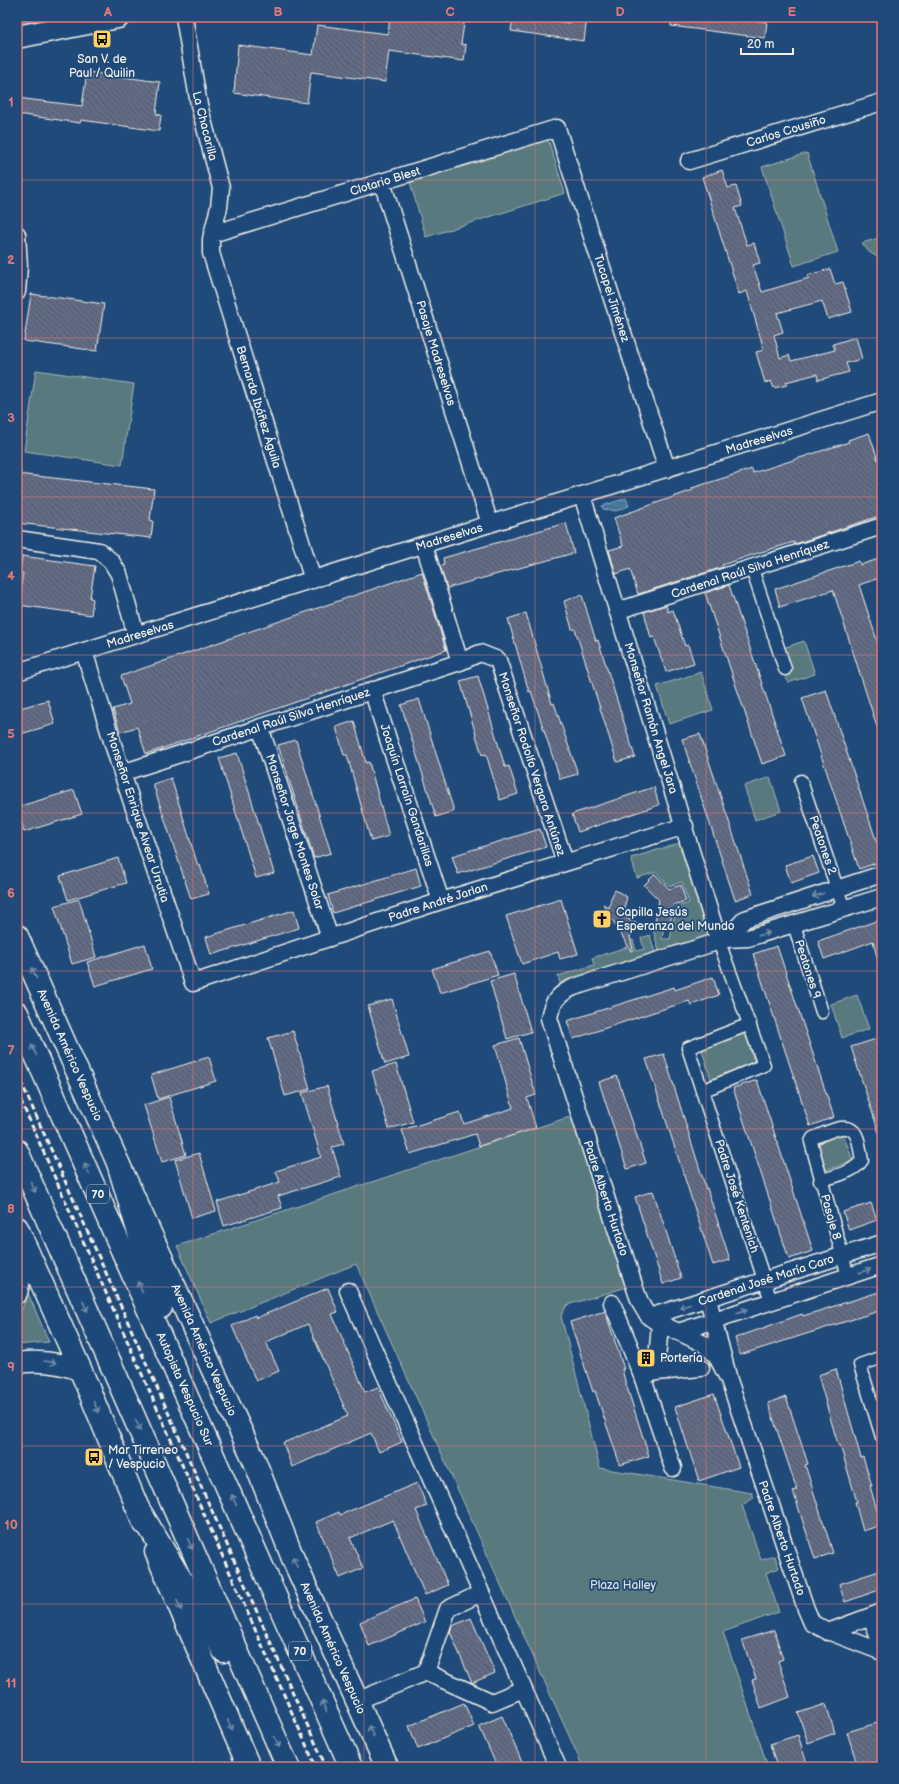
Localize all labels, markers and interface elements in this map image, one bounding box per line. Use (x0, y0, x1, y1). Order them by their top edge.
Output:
text: A (103, 4, 112, 20)
text: B (273, 4, 283, 20)
text: C (445, 4, 455, 20)
text: D (615, 4, 625, 20)
text: E (788, 4, 797, 20)
bus stop icon: San V. de Paul / Quilin (91, 28, 113, 50)
scale bar (741, 30, 793, 56)
text: 20 m (747, 37, 774, 52)
place label: San V. de Paul / Quilin (69, 52, 135, 81)
street label: La Chacarilla (189, 90, 220, 163)
text: 1 (8, 94, 14, 110)
street label: Carlos Cousiño (744, 112, 828, 151)
street label: Clotario Blest (348, 164, 422, 199)
text: 2 (7, 252, 15, 268)
street label: Tucapel Jiménez (590, 252, 633, 344)
street label: Pasaje Madreselvas (412, 299, 459, 408)
street label: Bernardo Ibáñez Águila (233, 343, 286, 470)
text: 3 (7, 410, 15, 426)
street label: Madreselvas (724, 423, 795, 458)
street label: Madreselvas (414, 520, 485, 555)
street label: Cardenal Raúl Silva Henríquez (669, 537, 831, 602)
text: 4 (7, 568, 15, 584)
street label: Madreselvas (105, 617, 176, 652)
street label: Monseñor Ramón Angel Jara (620, 641, 681, 796)
street label: Monseñor Rodolfo Vergara Antúnez (495, 670, 568, 858)
street label: Cardenal Raúl Silva Henríquez (210, 685, 372, 750)
street label: Joaquín Larraín Gandarillas (376, 722, 437, 868)
text: 5 (7, 726, 15, 742)
street label: Monseñor Enrique Alvear Urrutia (103, 730, 172, 905)
street label: Monseñor Jorge Montes Solar (262, 752, 327, 913)
street label: Peatones 2 (805, 814, 840, 877)
street label: Padre André Jarlan (387, 879, 490, 926)
text: 6 (7, 885, 15, 901)
one-way arrow (813, 891, 825, 899)
place label: Capilla Jesús Esperanza del Mundo (616, 905, 735, 934)
church icon: Capilla Jesús Esperanza del Mundo (591, 908, 613, 930)
one-way arrow (757, 930, 770, 937)
street label: Peatones 9 (791, 938, 824, 1001)
one-way arrow (30, 968, 37, 980)
street label: Avenida Américo Vespucio (34, 987, 106, 1124)
text: 7 (7, 1043, 15, 1059)
one-way arrow (29, 1044, 37, 1056)
street label: Padre Alberto Hurtado (580, 1138, 631, 1258)
street label: Padre José Kentenich (711, 1138, 762, 1255)
one-way arrow (82, 1163, 90, 1175)
one-way arrow (30, 1181, 37, 1193)
road number: 70 (87, 1185, 109, 1203)
street label: Pasaje 8 (817, 1193, 844, 1242)
text: 8 (7, 1201, 15, 1217)
street label: Cardenal José María Caro (696, 1251, 836, 1310)
one-way arrow (859, 1267, 872, 1274)
one-way arrow (135, 1282, 143, 1294)
street label: Avenida Américo Vespucio (168, 1282, 240, 1419)
one-way arrow (82, 1300, 89, 1312)
one-way arrow (679, 1303, 692, 1310)
one-way arrow (735, 1307, 748, 1314)
street label: Autopista Vespucio Sur (153, 1330, 217, 1449)
building icon: Portería (635, 1347, 657, 1369)
place label: Portería (660, 1351, 703, 1366)
one-way arrow (43, 1358, 56, 1366)
text: 9 (7, 1359, 15, 1375)
one-way arrow (93, 1401, 100, 1413)
one-way arrow (134, 1419, 142, 1431)
place label: Mar Tirreneo / Vespucio (108, 1443, 178, 1472)
bus stop icon: Mar Tirreneo / Vespucio (83, 1446, 105, 1468)
street label: Padre Alberto Hurtado (755, 1479, 808, 1598)
one-way arrow (230, 1494, 237, 1506)
text: 10 (4, 1517, 18, 1533)
one-way arrow (187, 1538, 194, 1550)
one-way arrow (291, 1556, 298, 1568)
park label: Plaza Halley (590, 1578, 656, 1593)
street label: Avenida Américo Vespucio (297, 1580, 369, 1717)
one-way arrow (176, 1599, 183, 1611)
road number: 70 (289, 1642, 311, 1660)
text: 11 (6, 1675, 16, 1691)
one-way arrow (319, 1700, 327, 1712)
one-way arrow (227, 1718, 235, 1730)
one-way arrow (367, 1726, 374, 1738)
one-way arrow (274, 1735, 281, 1747)

